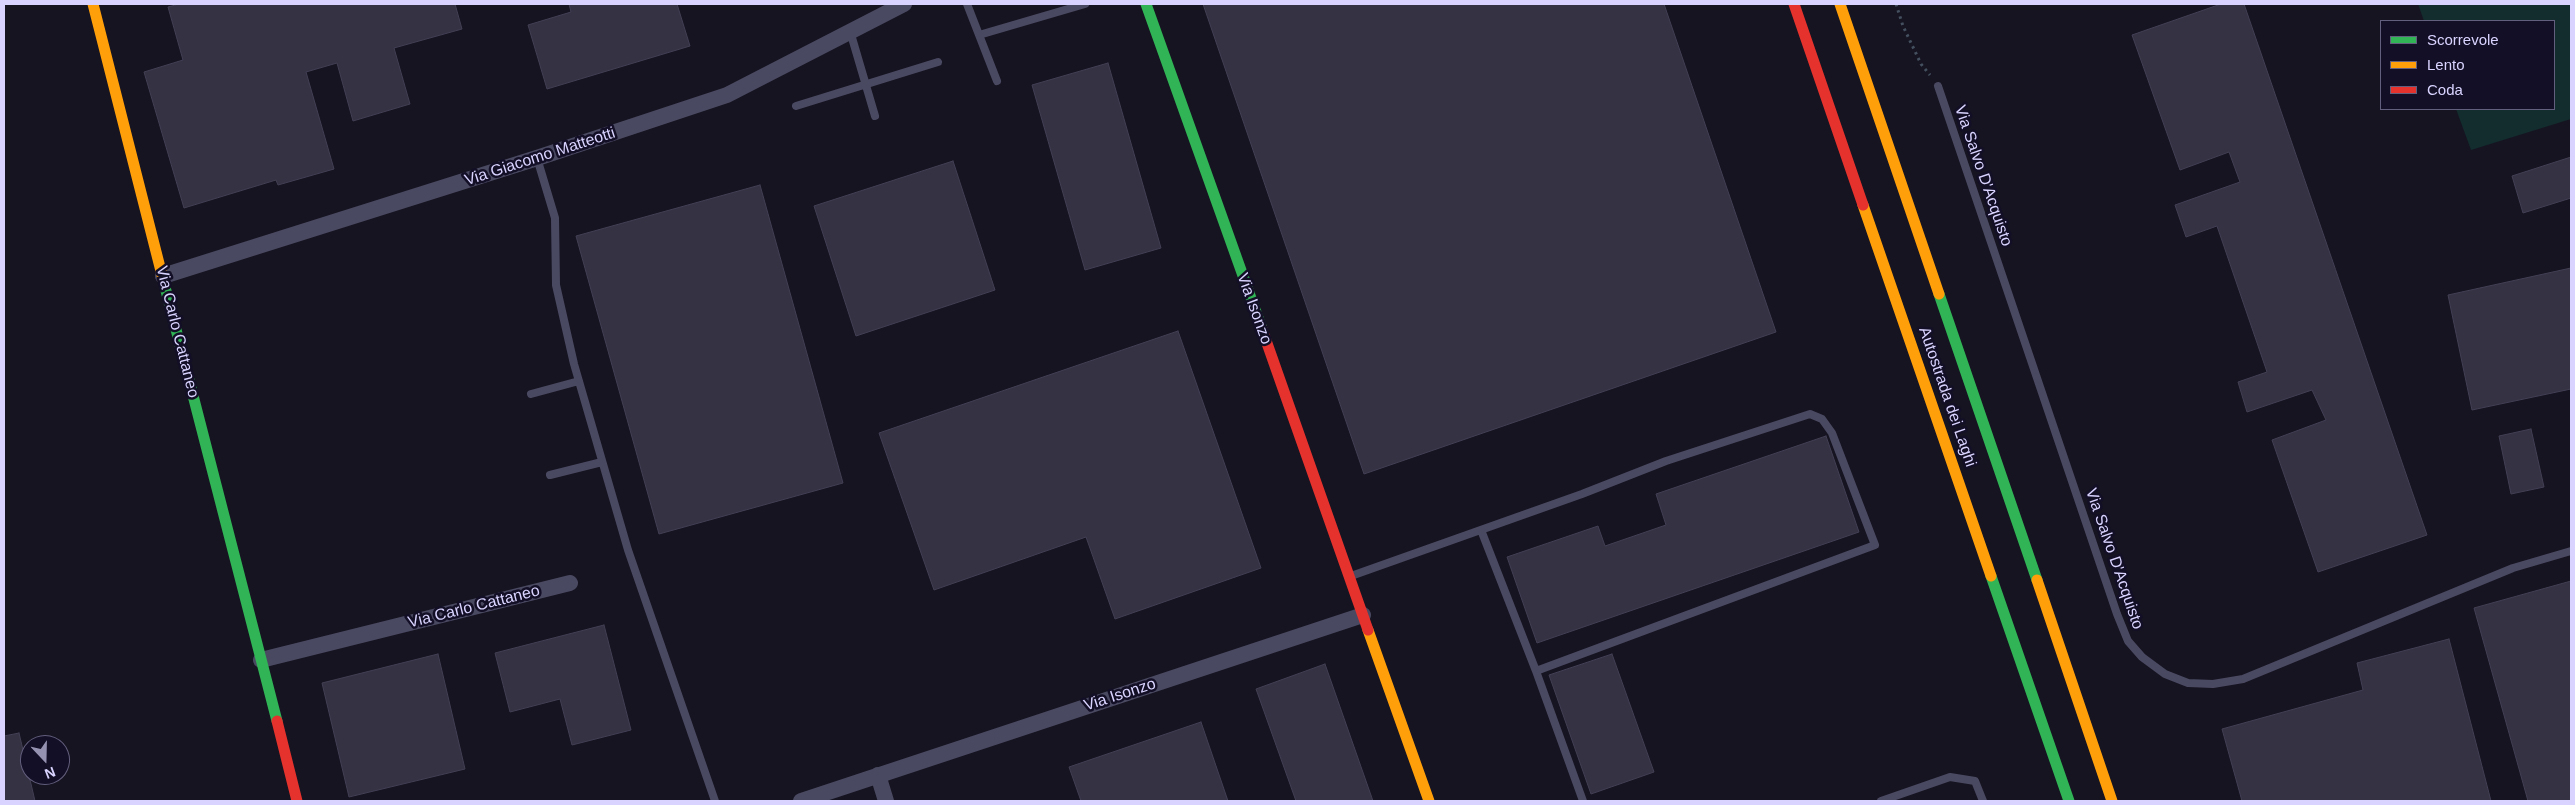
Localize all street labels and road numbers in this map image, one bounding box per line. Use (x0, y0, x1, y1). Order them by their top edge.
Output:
street label: Via Salvo D'Acquisto (1950, 103, 2016, 249)
street label: Via Giacomo Matteotti (462, 124, 618, 190)
street label: Via Carlo Cattaneo (151, 264, 203, 400)
street label: Via Isonzo (1232, 271, 1276, 347)
street label: Autostrada dei Laghi (1914, 324, 1980, 470)
street label: Via Salvo D'Acquisto (2081, 486, 2147, 632)
street label: Via Carlo Cattaneo (406, 581, 542, 633)
street label: Via Isonzo (1082, 674, 1158, 716)

